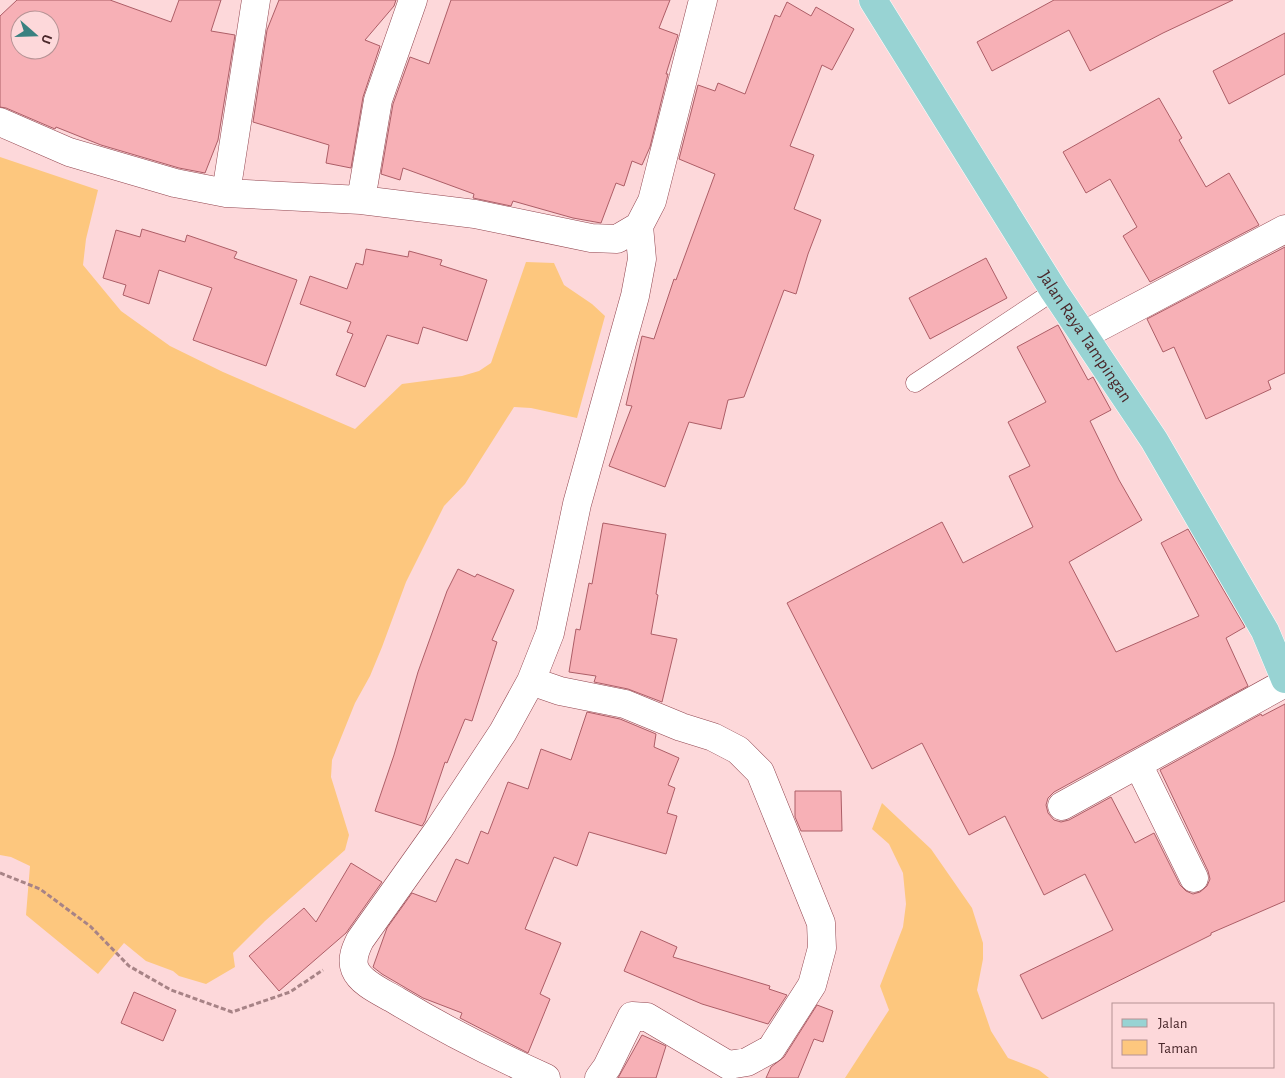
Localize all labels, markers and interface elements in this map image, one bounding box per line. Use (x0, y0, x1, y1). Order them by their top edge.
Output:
north arrow (10, 10, 60, 60)
text: U (38, 33, 54, 46)
street label: Jalan Raya Tampingan (1035, 268, 1135, 406)
legend (1112, 1003, 1275, 1068)
text: Jalan (1158, 1016, 1188, 1031)
text: Taman (1158, 1041, 1198, 1056)

